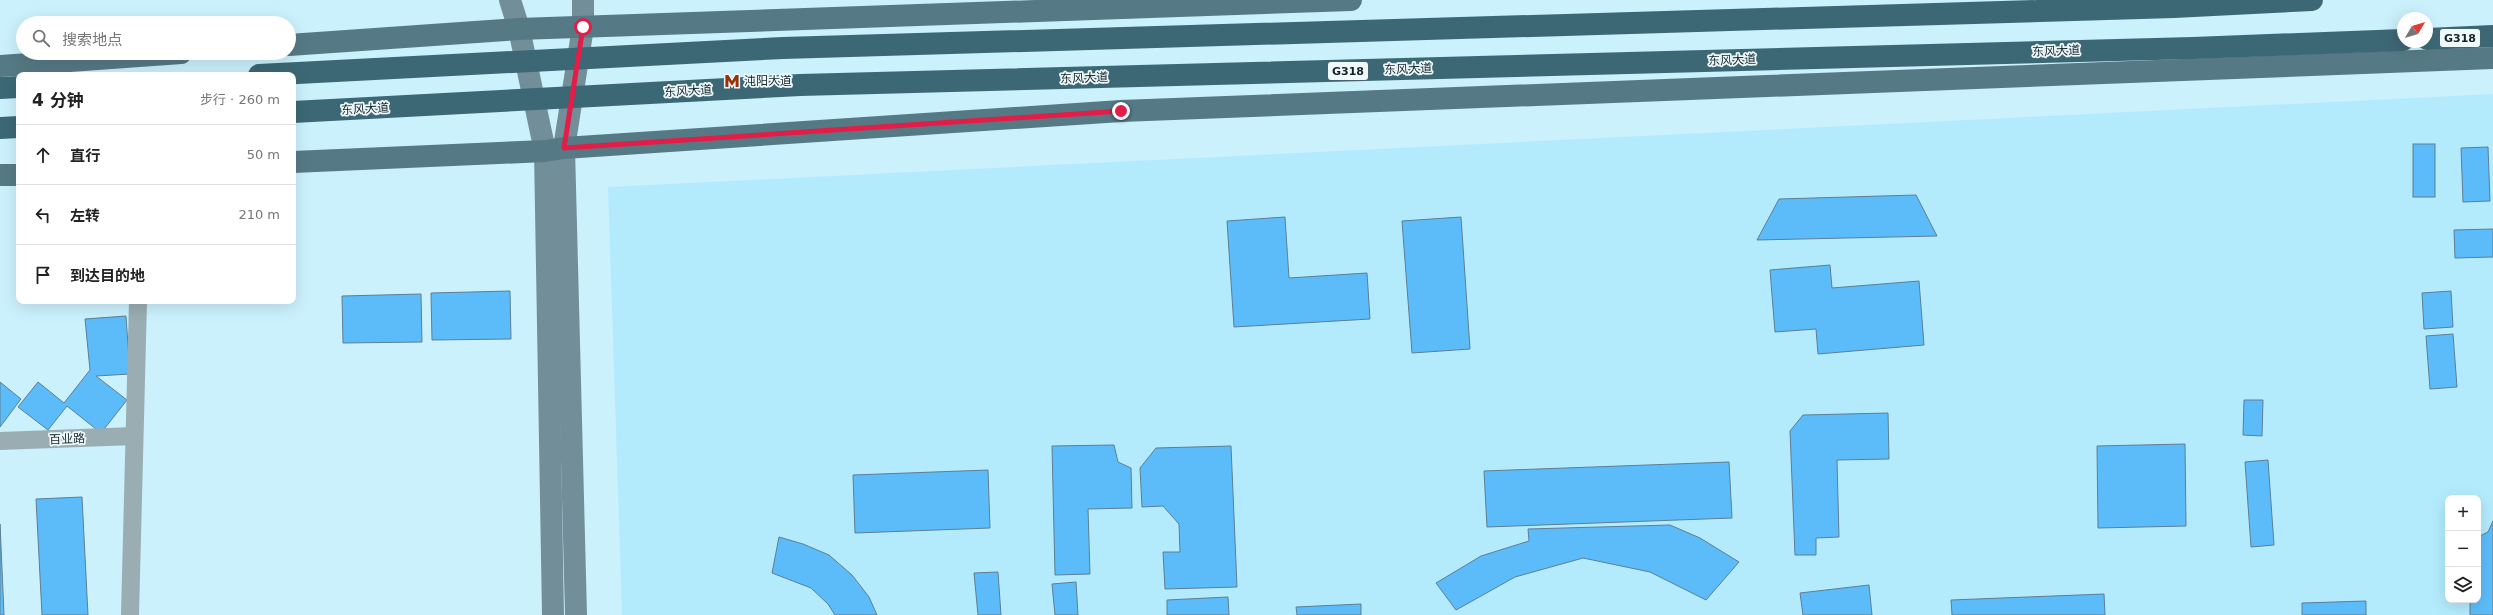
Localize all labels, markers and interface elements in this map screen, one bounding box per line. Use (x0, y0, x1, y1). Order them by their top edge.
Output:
north arrow (2397, 12, 2433, 48)
search box (16, 16, 296, 60)
route start (574, 18, 592, 36)
icon: search (30, 27, 52, 49)
road number: G318 (2440, 29, 2480, 47)
text: 搜索地点 (62, 31, 122, 49)
street label: 东风大道 (2032, 43, 2080, 59)
street label: 东风大道 (1708, 52, 1756, 68)
street label: 东风大道 (1384, 61, 1432, 77)
road number: G318 (1328, 62, 1368, 80)
street label: 东风大道 (1060, 70, 1108, 86)
metro station icon: 沌阳大道 (723, 72, 741, 90)
place label: 沌阳大道 (744, 74, 792, 88)
street label: 东风大道 (664, 83, 712, 99)
text: 4 分钟 (32, 90, 84, 110)
text: 步行 · 260 m (200, 92, 280, 107)
street label: 东风大道 (341, 101, 389, 117)
route end (1112, 102, 1130, 120)
icon: ahead (32, 144, 54, 166)
text: 直行 (70, 147, 100, 165)
text: 50 m (247, 147, 280, 162)
icon: left (32, 204, 54, 226)
text: 左转 (70, 207, 100, 225)
text: 210 m (238, 207, 280, 222)
icon: arrive (32, 264, 54, 286)
text: 到达目的地 (70, 267, 145, 285)
street label: 百业路 (49, 431, 85, 447)
map controls (2445, 495, 2481, 603)
button: + (2445, 495, 2481, 531)
button: − (2445, 531, 2481, 567)
button: layers (2445, 567, 2481, 603)

